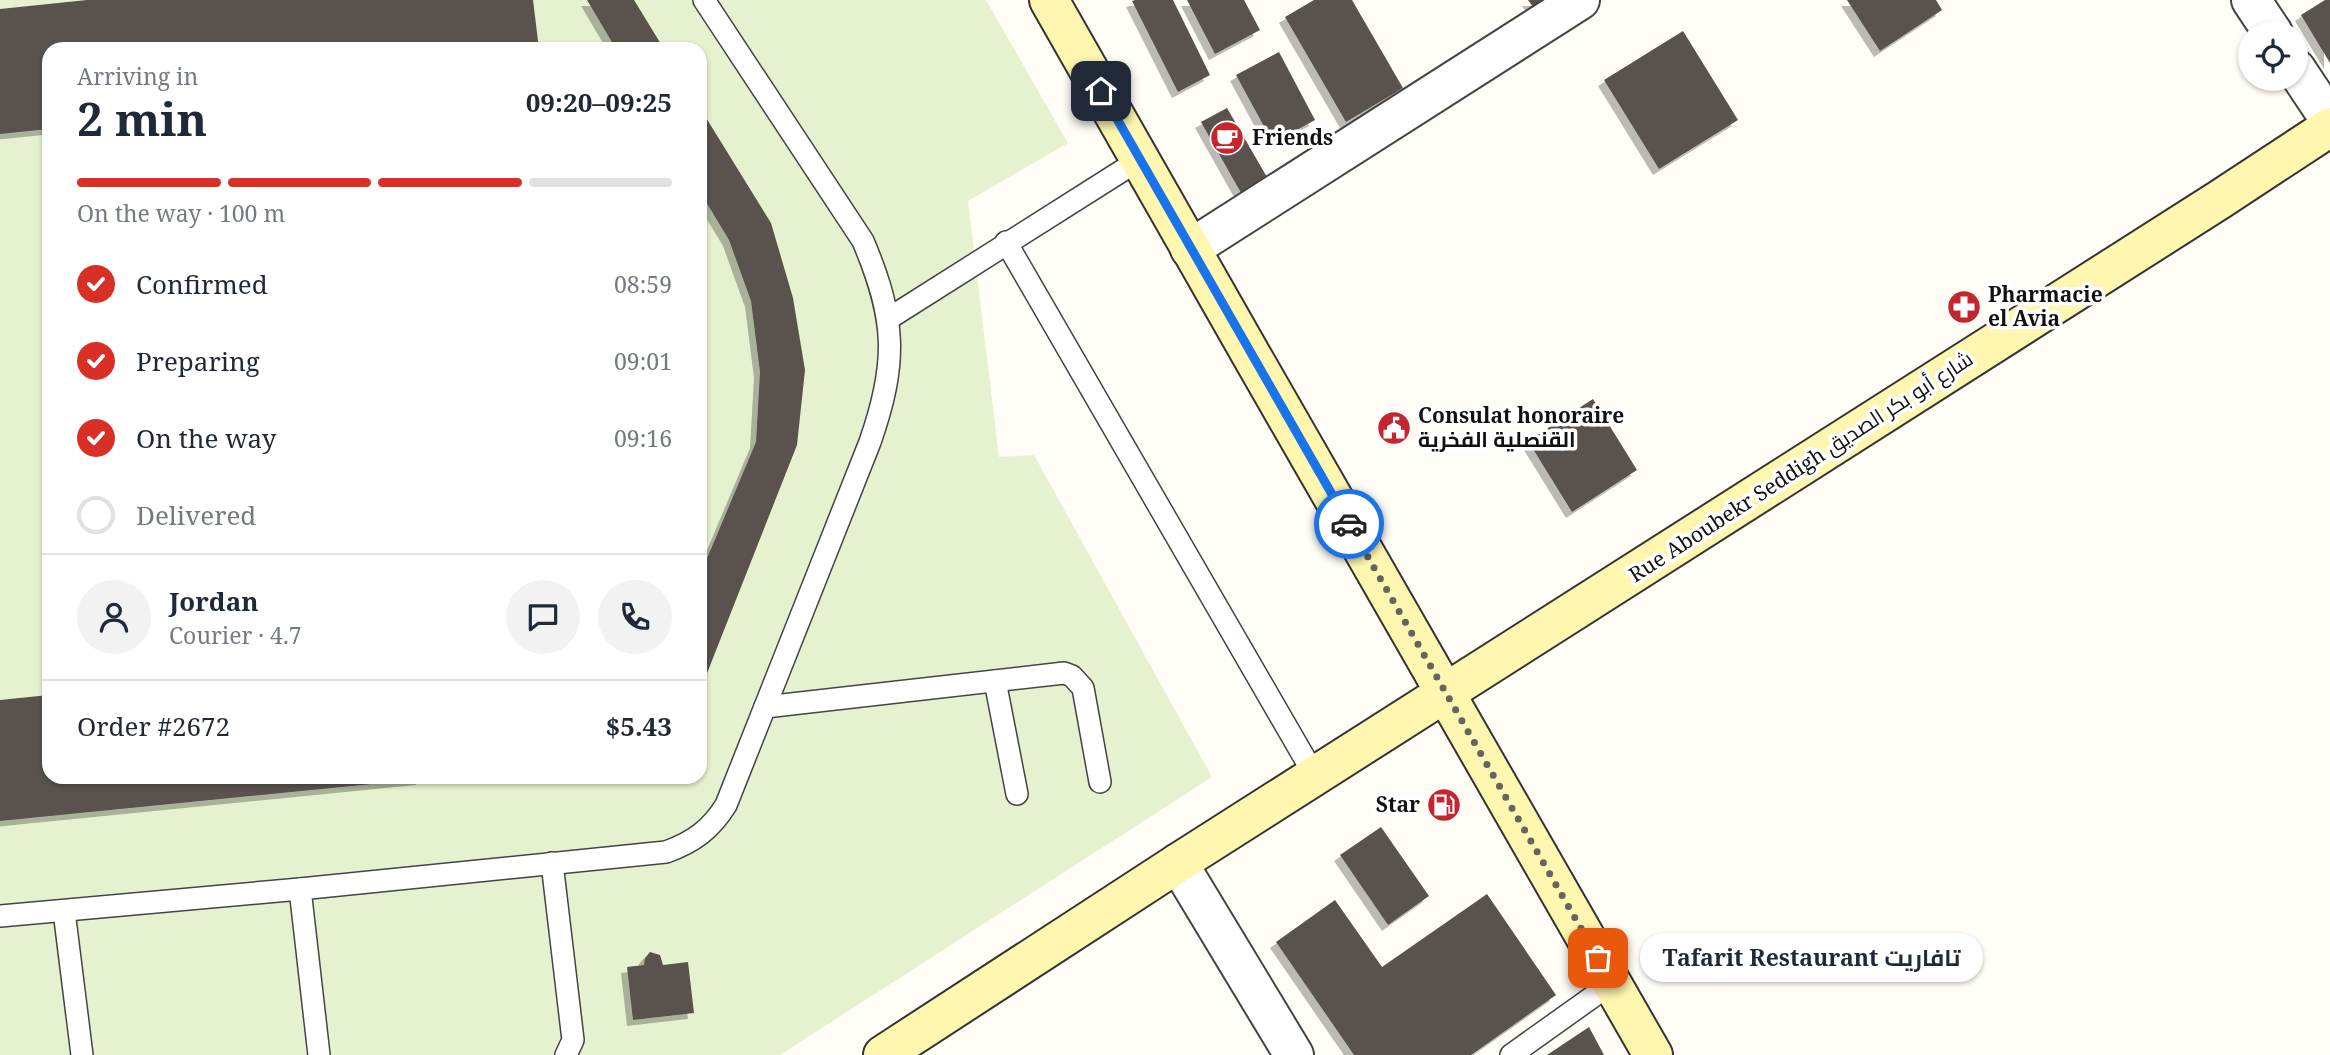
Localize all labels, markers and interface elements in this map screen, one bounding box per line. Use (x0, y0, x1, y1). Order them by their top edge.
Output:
map controls (2238, 21, 2308, 91)
button: locate (2238, 21, 2308, 91)
text: Arriving in (77, 60, 198, 92)
pin (1071, 61, 1131, 121)
icon: home (1082, 72, 1120, 110)
text: 09:20–09:25 (526, 84, 672, 120)
text: 2 min (77, 87, 207, 149)
cafe icon: Friends (1208, 119, 1246, 157)
place label: Friends (1252, 123, 1333, 151)
text: On the way · 100 m (77, 197, 285, 229)
icon: check (77, 265, 115, 303)
text: Confirmed (136, 266, 268, 302)
text: 08:59 (614, 268, 672, 300)
place label: Pharmacie el Avia (1988, 280, 2103, 332)
pharmacy icon: Pharmacie el Avia (1945, 288, 1983, 326)
icon: check (77, 342, 115, 380)
text: Preparing (136, 343, 260, 379)
street label: Rue Aboubekr Seddigh شارع أبو بكر الصديق (1623, 344, 1979, 589)
text: 09:01 (614, 345, 672, 377)
place label: Consulat honoraire القنصلية الفخرية (1418, 401, 1624, 453)
public building icon: Consulat honoraire القنصلية الفخرية (1375, 409, 1413, 447)
icon: check (77, 419, 115, 457)
text: On the way (136, 420, 276, 456)
text: 09:16 (614, 422, 672, 454)
courier (1314, 489, 1384, 559)
text: Delivered (136, 497, 256, 533)
icon: car (1330, 505, 1368, 543)
button: person (77, 580, 151, 654)
button: chat (506, 580, 580, 654)
button: phone (598, 580, 672, 654)
text: Jordan (169, 583, 259, 619)
text: Courier · 4.7 (169, 619, 302, 651)
text: Order #2672 (77, 708, 230, 744)
text: $5.43 (606, 708, 672, 744)
fuel station icon: Star (1425, 786, 1463, 824)
place label: Star (1376, 790, 1420, 818)
pin (1568, 928, 1628, 988)
callout: Tafarit Restaurant تافاريت (1640, 934, 1983, 982)
icon: bag (1579, 939, 1617, 977)
text: Tafarit Restaurant تافاريت (1663, 941, 1960, 973)

